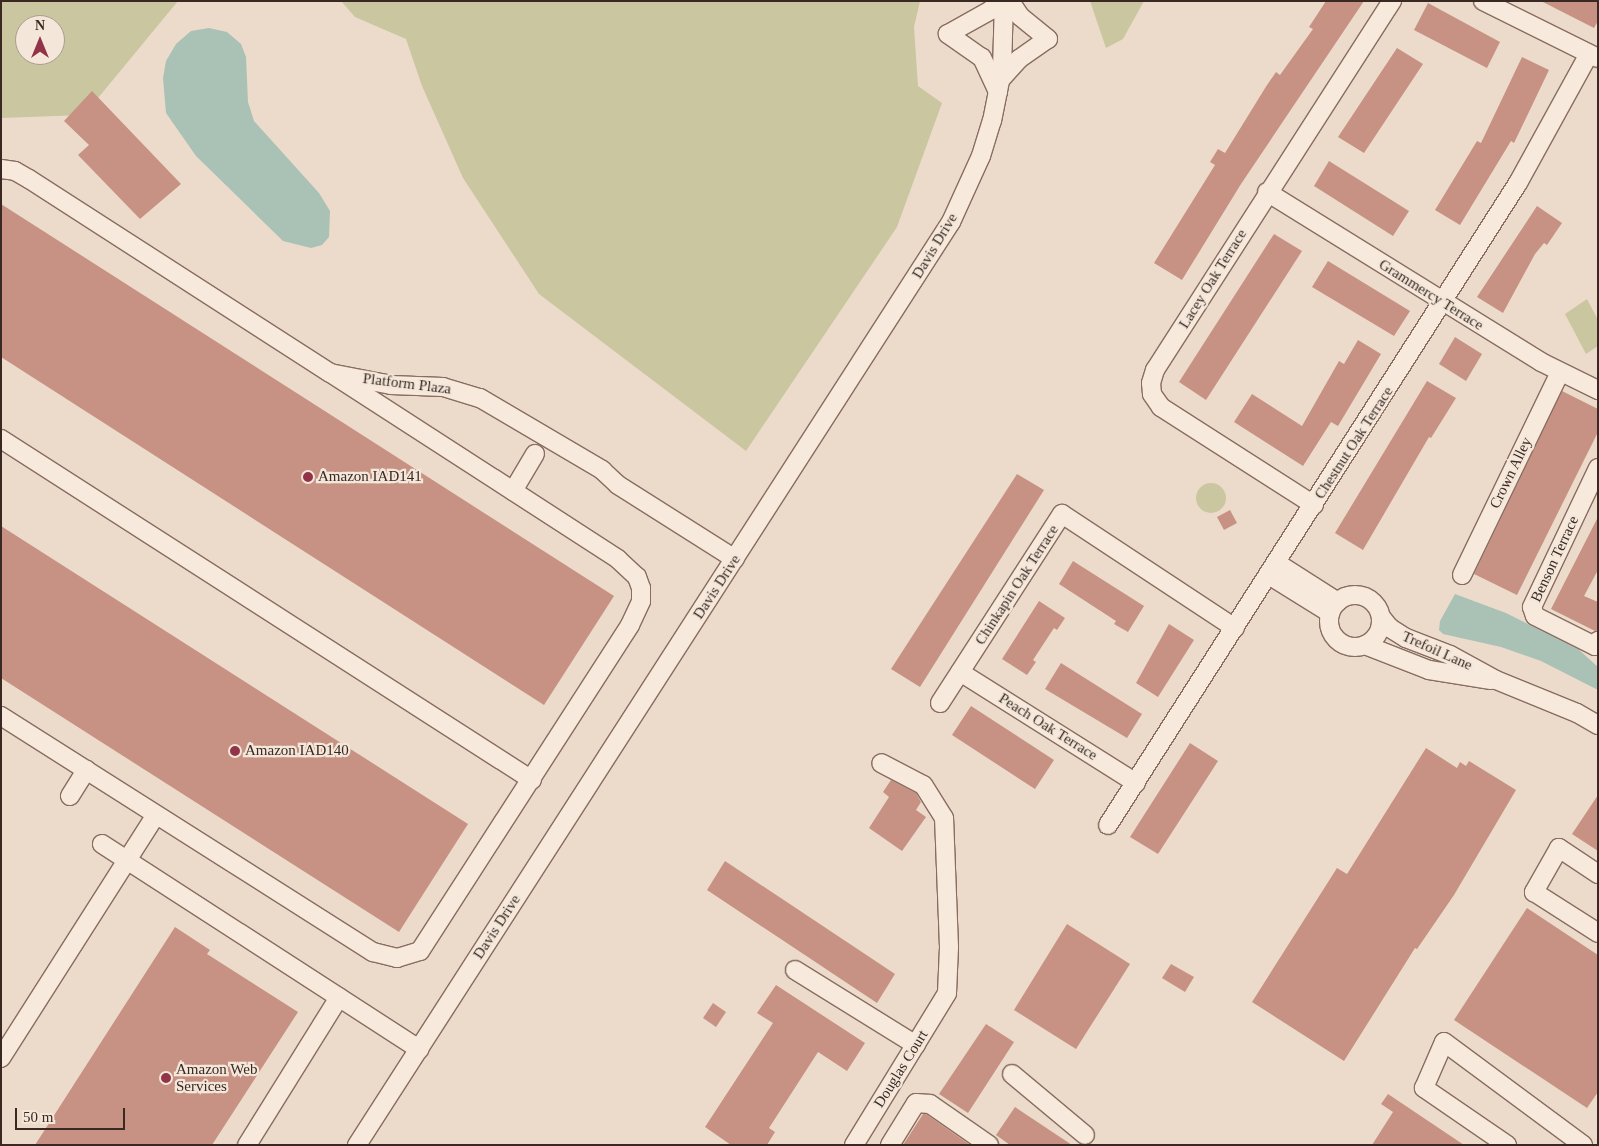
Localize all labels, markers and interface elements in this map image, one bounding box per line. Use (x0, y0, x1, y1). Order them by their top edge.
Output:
north arrow (15, 15, 65, 65)
text: N (35, 18, 45, 33)
street label: Davis Drive (909, 210, 961, 282)
street label: Lacey Oak Terrace (1175, 226, 1251, 332)
street label: Grammercy Terrace (1375, 256, 1487, 334)
street label: Platform Plaza (362, 370, 452, 398)
street label: Chestnut Oak Terrace (1311, 383, 1397, 503)
street label: Crown Alley (1486, 434, 1536, 512)
place label: Amazon IAD141 (318, 468, 422, 486)
marker: Amazon IAD141 (302, 471, 314, 483)
street label: Benson Terrace (1527, 513, 1583, 605)
street label: Chinkapin Oak Terrace (971, 522, 1063, 648)
street label: Davis Drive (690, 552, 744, 622)
street label: Trefoil Lane (1399, 628, 1475, 674)
street label: Peach Oak Terrace (995, 689, 1101, 765)
place label: Amazon IAD140 (245, 742, 349, 760)
marker: Amazon IAD140 (229, 745, 241, 757)
street label: Davis Drive (470, 892, 524, 962)
street label: Douglas Court (870, 1027, 932, 1111)
place label: Amazon Web Services (176, 1060, 258, 1095)
marker: Amazon Web Services (160, 1072, 172, 1084)
scale bar (18, 1098, 128, 1130)
text: 50 m (23, 1109, 53, 1125)

